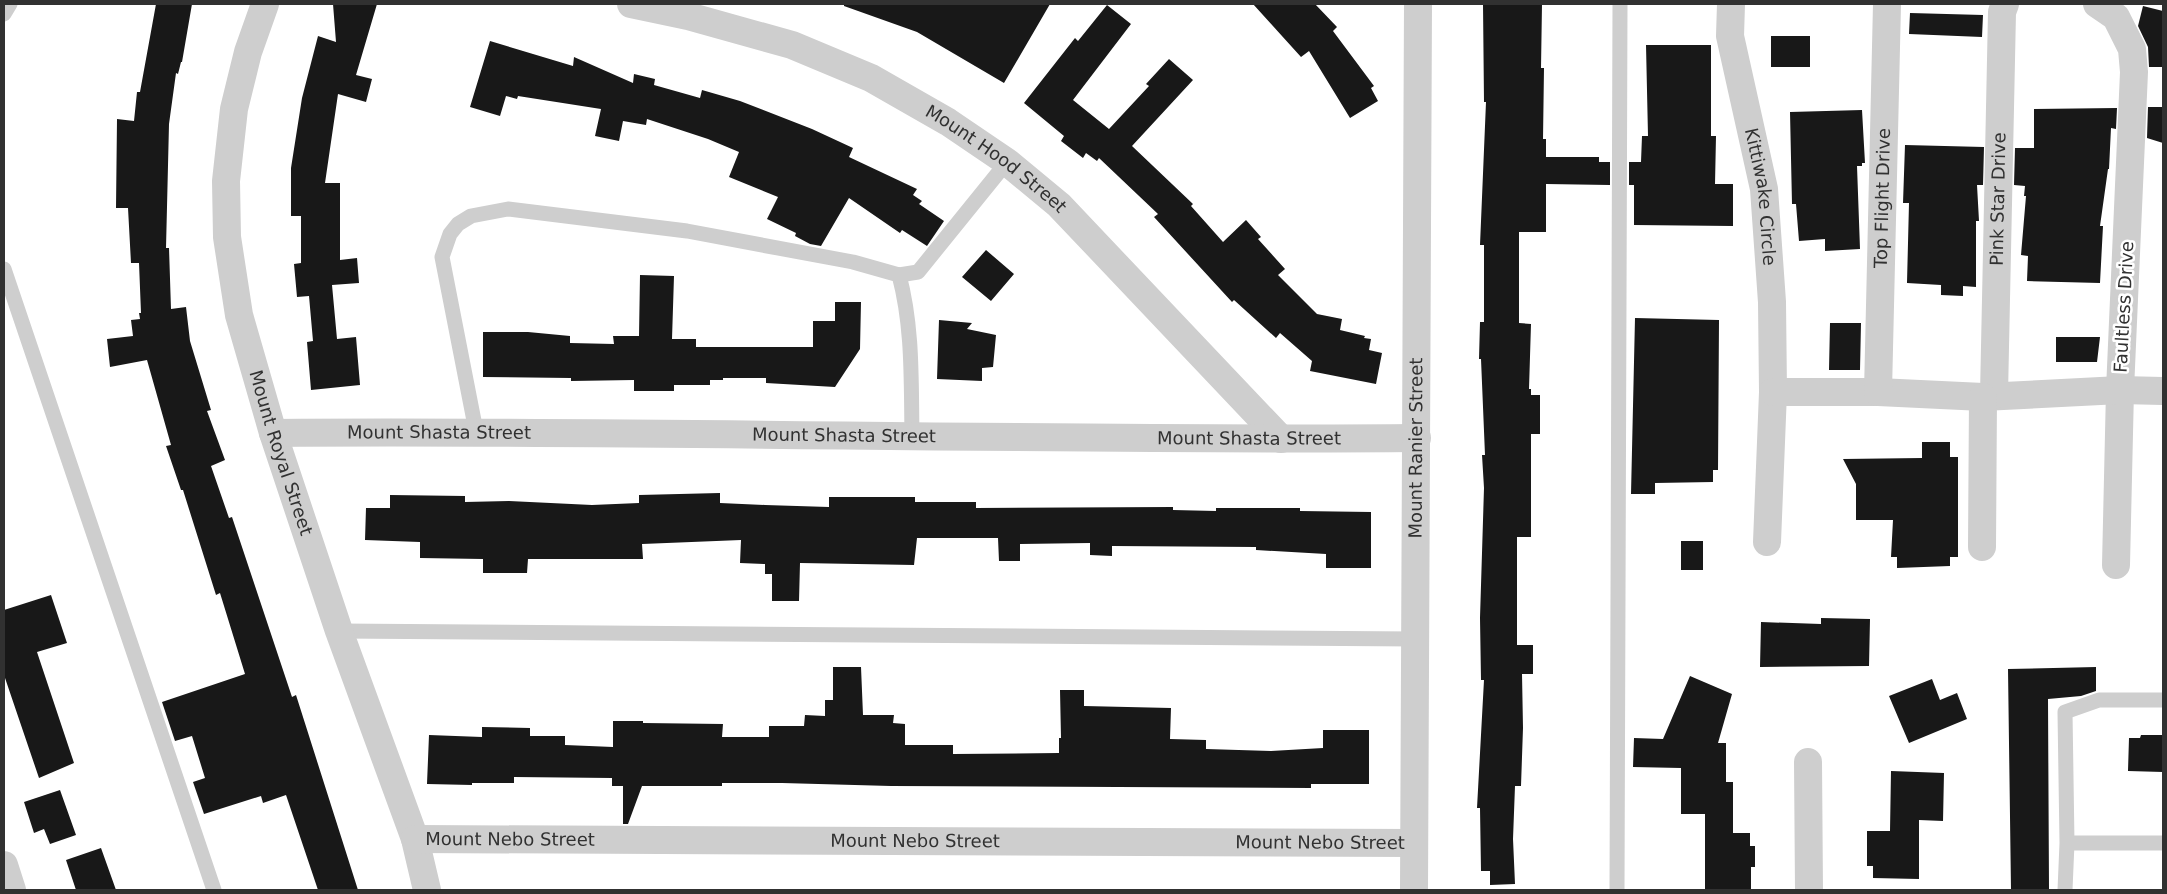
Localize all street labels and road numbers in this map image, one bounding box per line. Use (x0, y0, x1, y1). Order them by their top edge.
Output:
street label: Mount Hood Street (922, 100, 1071, 217)
street label: Kittiwake Circle (1741, 126, 1780, 266)
street label: Top Flight Drive (1870, 128, 1894, 269)
street label: Pink Star Drive (1986, 132, 2009, 266)
street label: Faultless Drive (2110, 241, 2137, 373)
street label: Mount Ranier Street (1405, 358, 1426, 538)
street label: Mount Royal Street (245, 368, 317, 538)
street label: Mount Shasta Street (347, 421, 531, 443)
street label: Mount Shasta Street (752, 424, 936, 446)
street label: Mount Shasta Street (1157, 427, 1341, 449)
street label: Mount Nebo Street (425, 828, 595, 850)
street label: Mount Nebo Street (830, 830, 1000, 851)
street label: Mount Nebo Street (1235, 831, 1405, 853)

